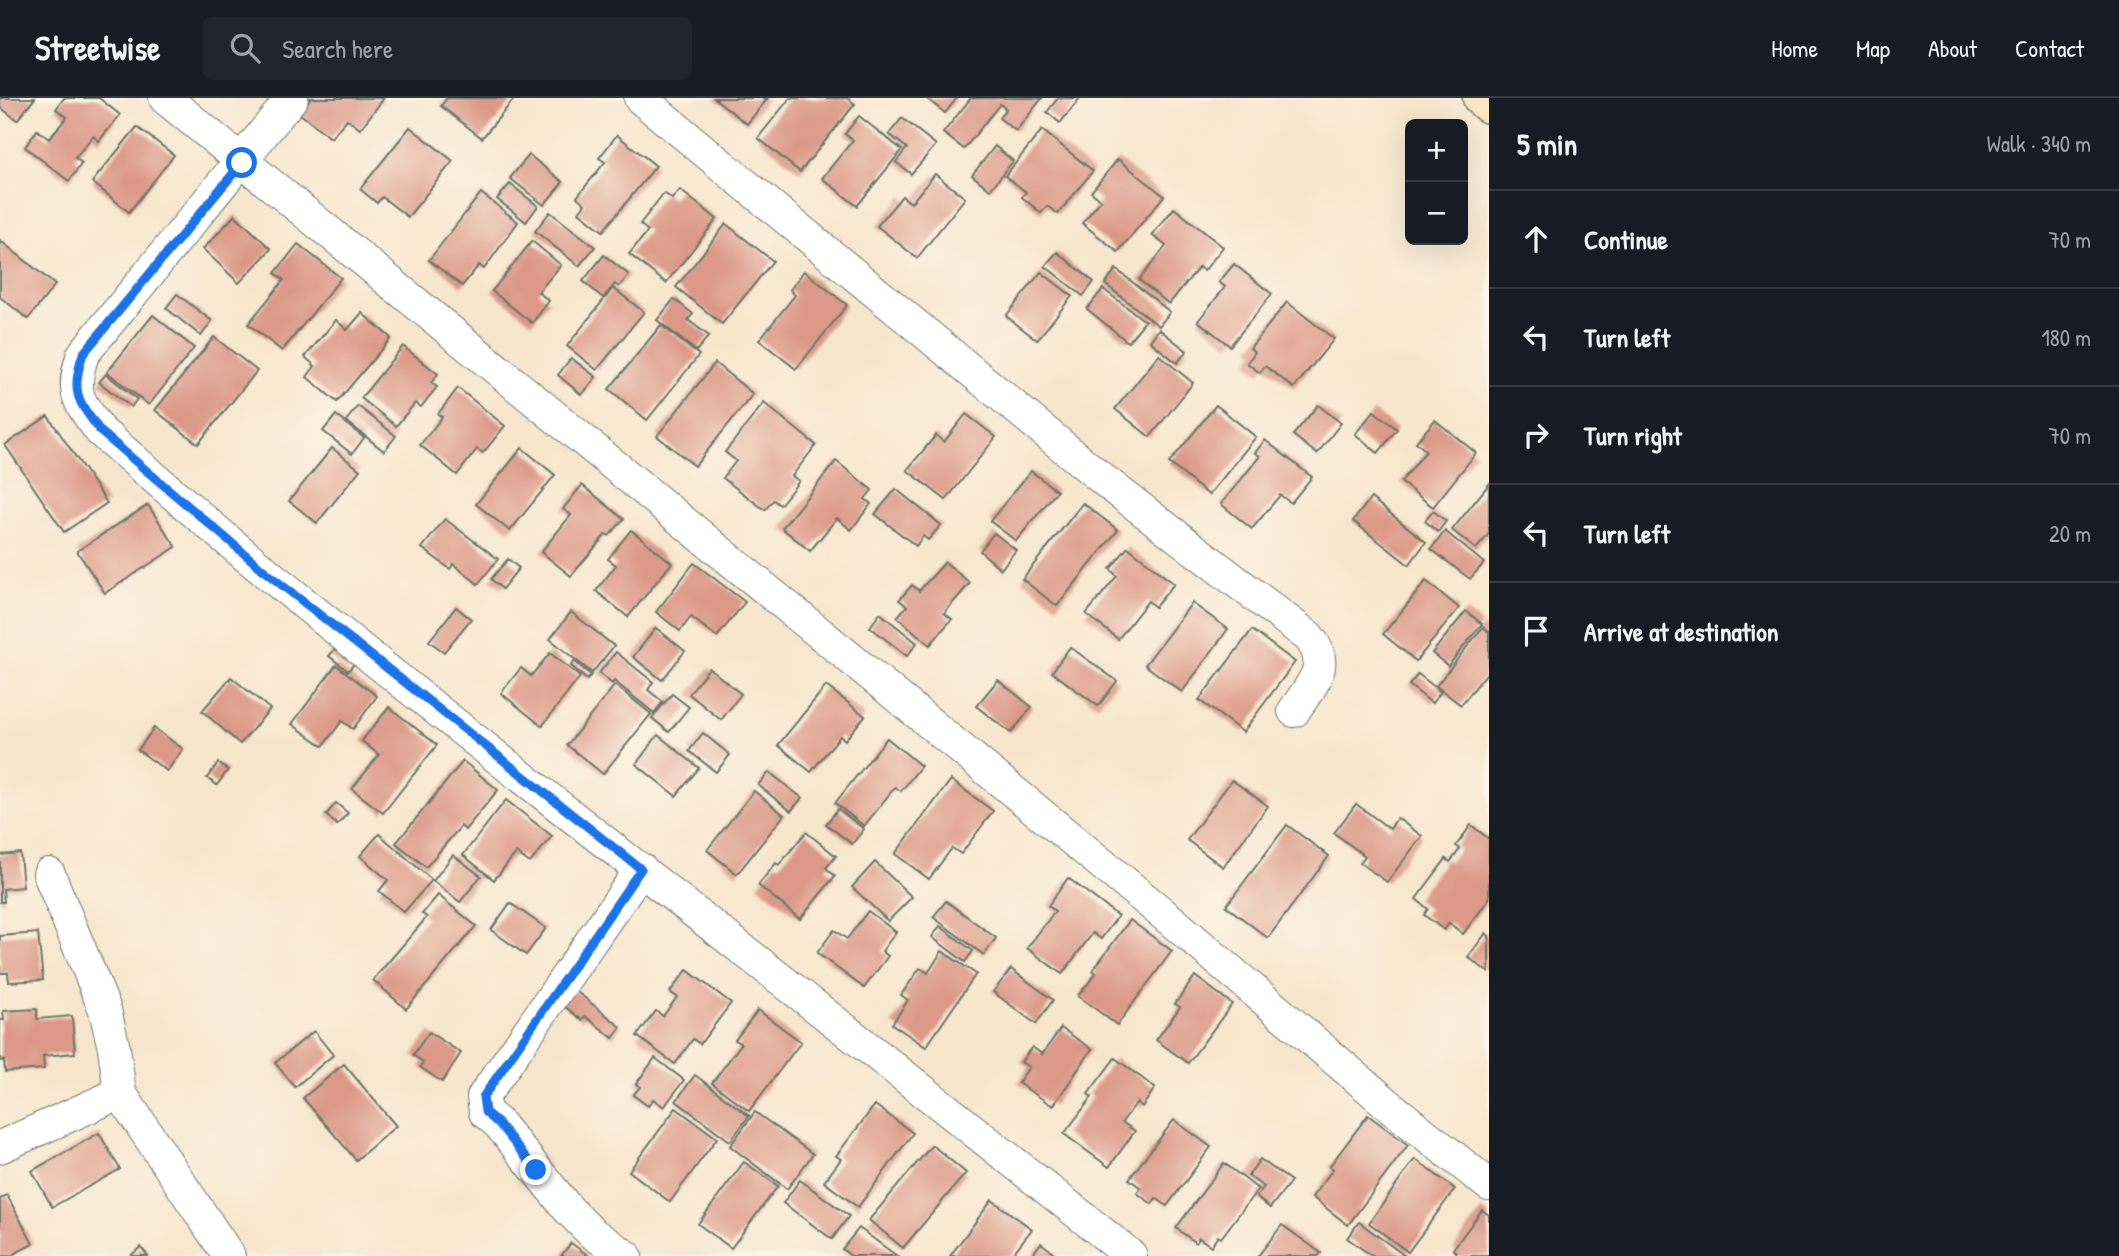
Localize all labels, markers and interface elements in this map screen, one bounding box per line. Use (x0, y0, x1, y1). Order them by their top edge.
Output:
search box (202, 17, 692, 80)
text: Streetwise (35, 26, 160, 70)
icon: search (226, 29, 264, 67)
text: Search here (282, 31, 393, 66)
text: Home (1771, 32, 1818, 64)
text: Map (1856, 32, 1890, 64)
text: About (1928, 32, 1977, 64)
text: Contact (2015, 32, 2084, 64)
map controls (1405, 119, 1468, 245)
button: + (1405, 119, 1468, 182)
text: 5 min (1517, 124, 1577, 164)
text: Walk · 340 m (1987, 128, 2091, 159)
route start (226, 147, 257, 178)
button: − (1405, 182, 1468, 245)
icon: ahead (1517, 220, 1555, 258)
text: Continue (1584, 222, 1668, 257)
text: 70 m (2048, 224, 2091, 255)
icon: left (1517, 318, 1555, 356)
text: Turn left (1584, 320, 1670, 355)
text: 180 m (2041, 322, 2091, 353)
icon: right (1517, 416, 1555, 454)
text: Turn right (1584, 418, 1682, 453)
text: 70 m (2048, 420, 2091, 451)
icon: left (1517, 514, 1555, 552)
text: Turn left (1584, 516, 1670, 551)
text: 20 m (2049, 518, 2091, 549)
icon: arrive (1517, 612, 1555, 650)
text: Arrive at destination (1584, 614, 1779, 649)
route end (520, 1154, 551, 1185)

